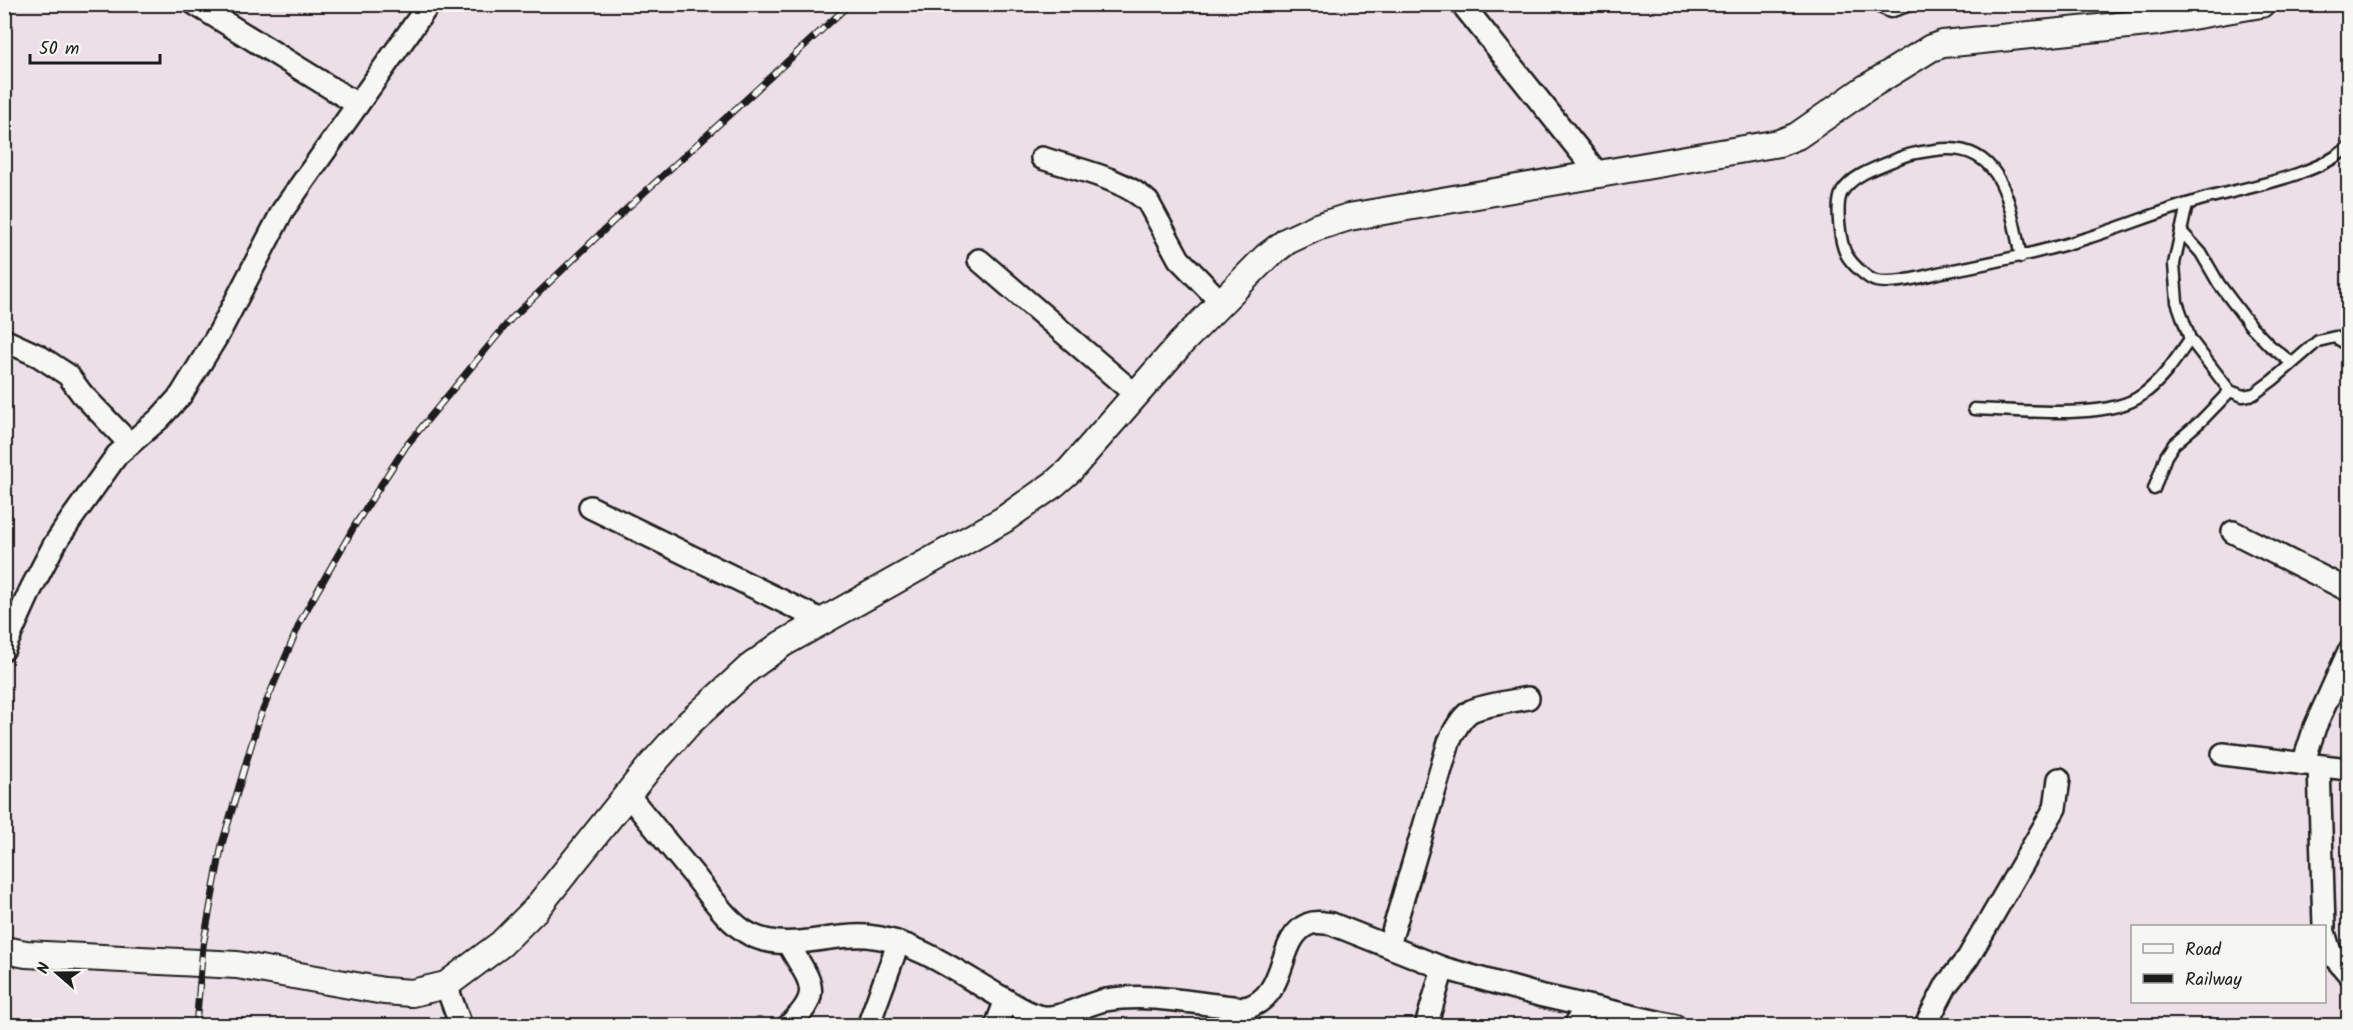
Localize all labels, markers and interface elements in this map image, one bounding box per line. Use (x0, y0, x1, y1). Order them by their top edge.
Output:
scale bar (30, 27, 160, 65)
text: 50 m (39, 35, 79, 64)
legend (2131, 925, 2326, 1003)
text: Road (2185, 936, 2222, 965)
north arrow (27, 943, 87, 1003)
text: N (31, 959, 58, 977)
text: Railway (2185, 966, 2242, 995)

